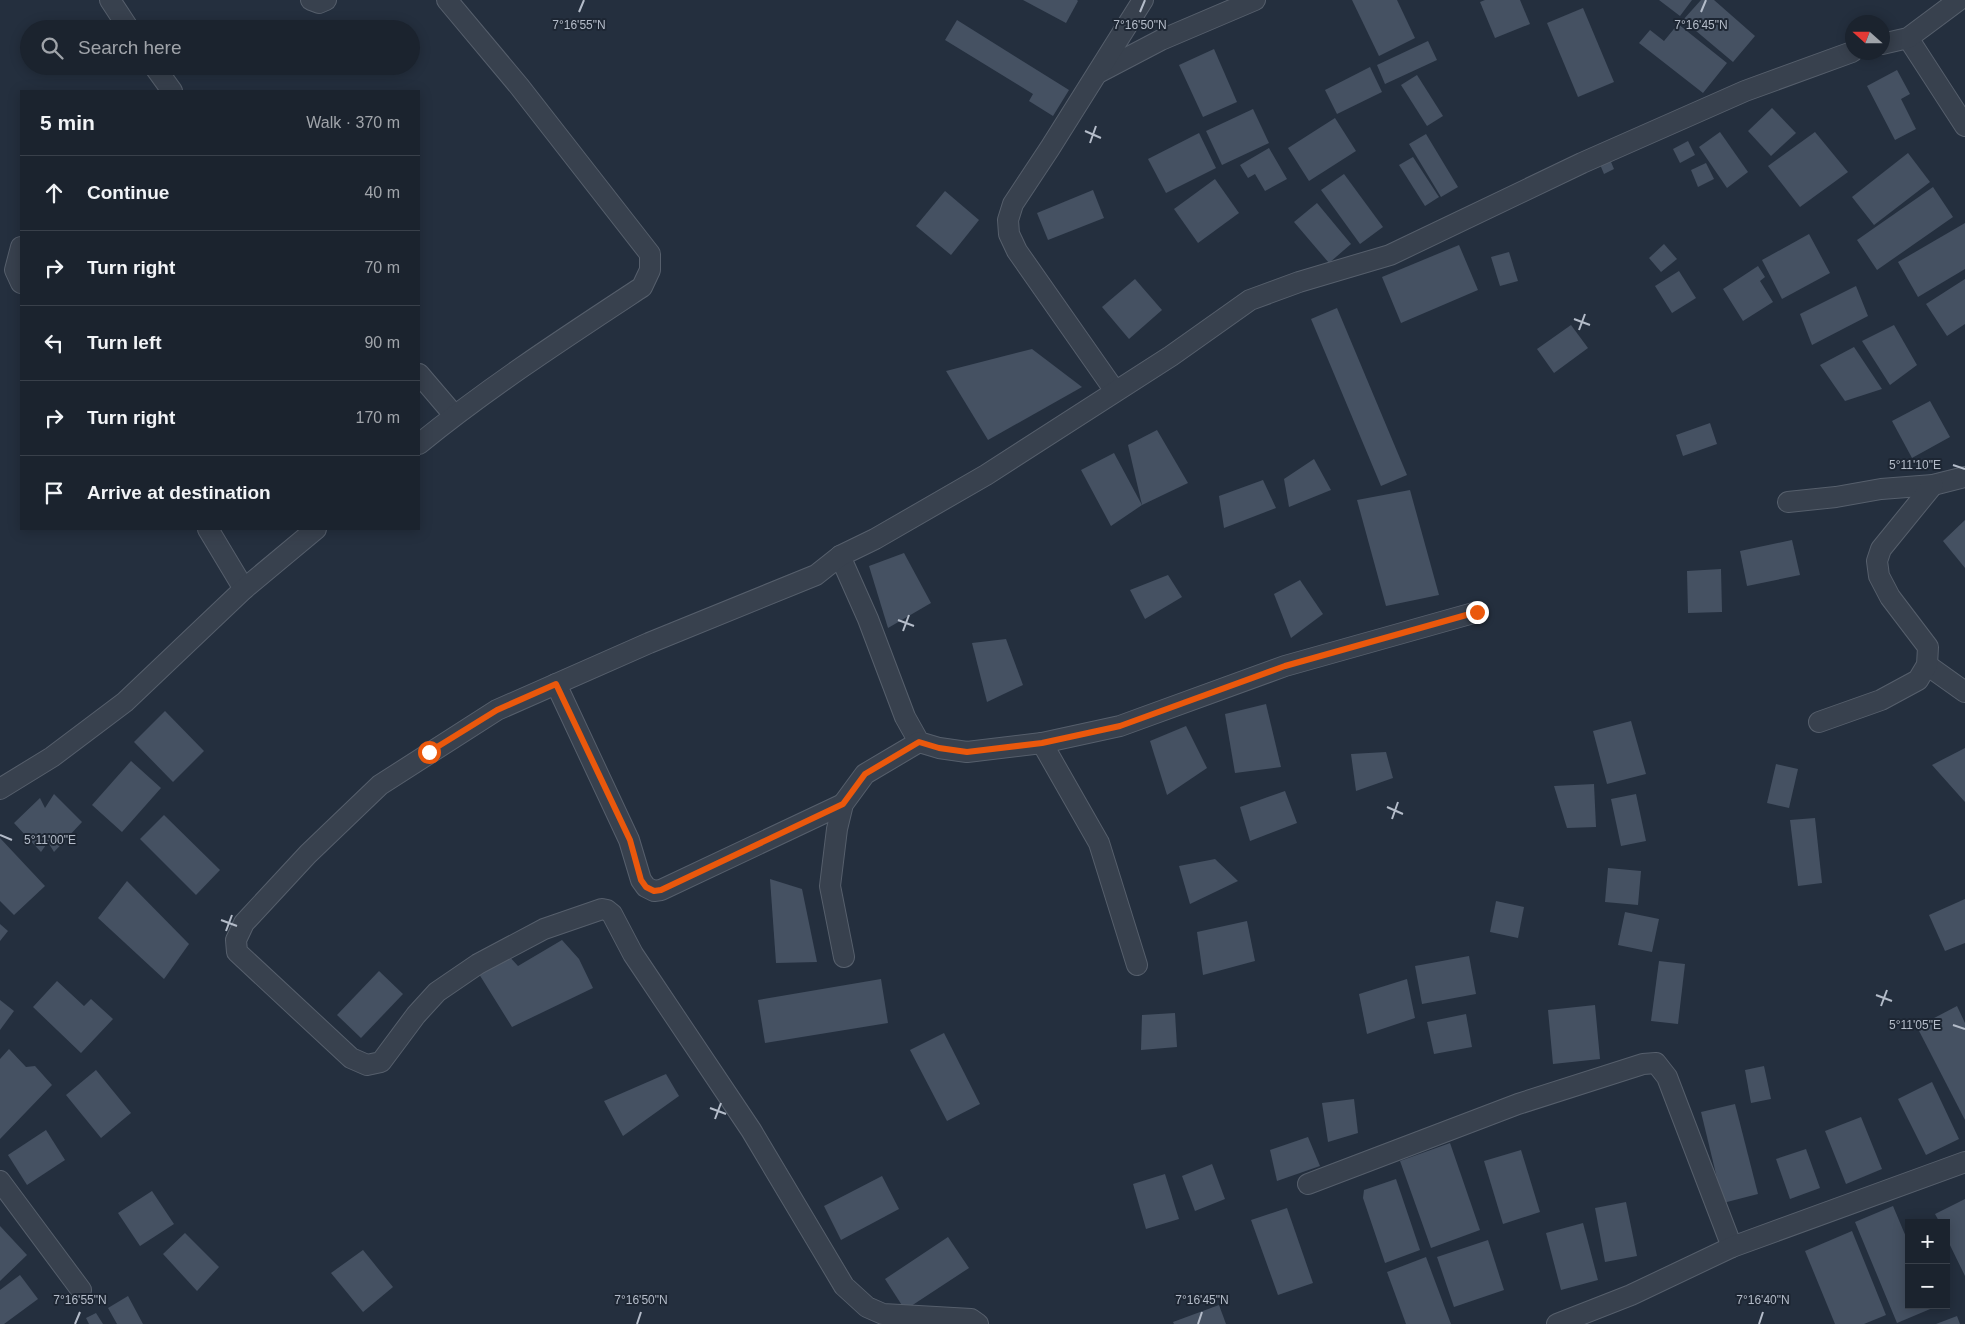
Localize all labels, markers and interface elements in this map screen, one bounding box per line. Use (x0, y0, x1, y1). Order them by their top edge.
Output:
north arrow (1845, 15, 1890, 60)
text: 7°16'55"N (552, 18, 606, 32)
text: 7°16'50"N (1113, 18, 1167, 32)
text: 7°16'45"N (1674, 18, 1728, 32)
search box (20, 20, 420, 75)
icon: search (38, 34, 66, 62)
text: Search here (78, 37, 182, 58)
text: 5 min (40, 111, 95, 134)
text: Walk · 370 m (306, 114, 400, 131)
icon: ahead (40, 179, 68, 207)
text: Continue (87, 182, 169, 203)
text: 40 m (364, 184, 400, 201)
icon: right (40, 254, 68, 282)
text: Turn right (87, 257, 175, 278)
text: 70 m (364, 259, 400, 276)
icon: left (40, 329, 68, 357)
text: Turn left (87, 332, 162, 353)
text: 90 m (364, 334, 400, 351)
icon: right (40, 404, 68, 432)
text: Turn right (87, 407, 175, 428)
text: 170 m (356, 409, 400, 426)
text: 5°11'10"E (1889, 458, 1941, 472)
icon: arrive (40, 479, 68, 507)
text: Arrive at destination (87, 482, 271, 503)
route end (1466, 601, 1489, 624)
route start (418, 741, 441, 764)
text: 5°11'00"E (24, 833, 76, 847)
text: 5°11'05"E (1889, 1018, 1941, 1032)
map controls (1905, 1219, 1950, 1309)
button: + (1905, 1219, 1950, 1264)
button: − (1905, 1264, 1950, 1309)
text: 7°16'55"N (53, 1293, 107, 1307)
text: 7°16'50"N (614, 1293, 668, 1307)
text: 7°16'45"N (1175, 1293, 1229, 1307)
text: 7°16'40"N (1736, 1293, 1790, 1307)

